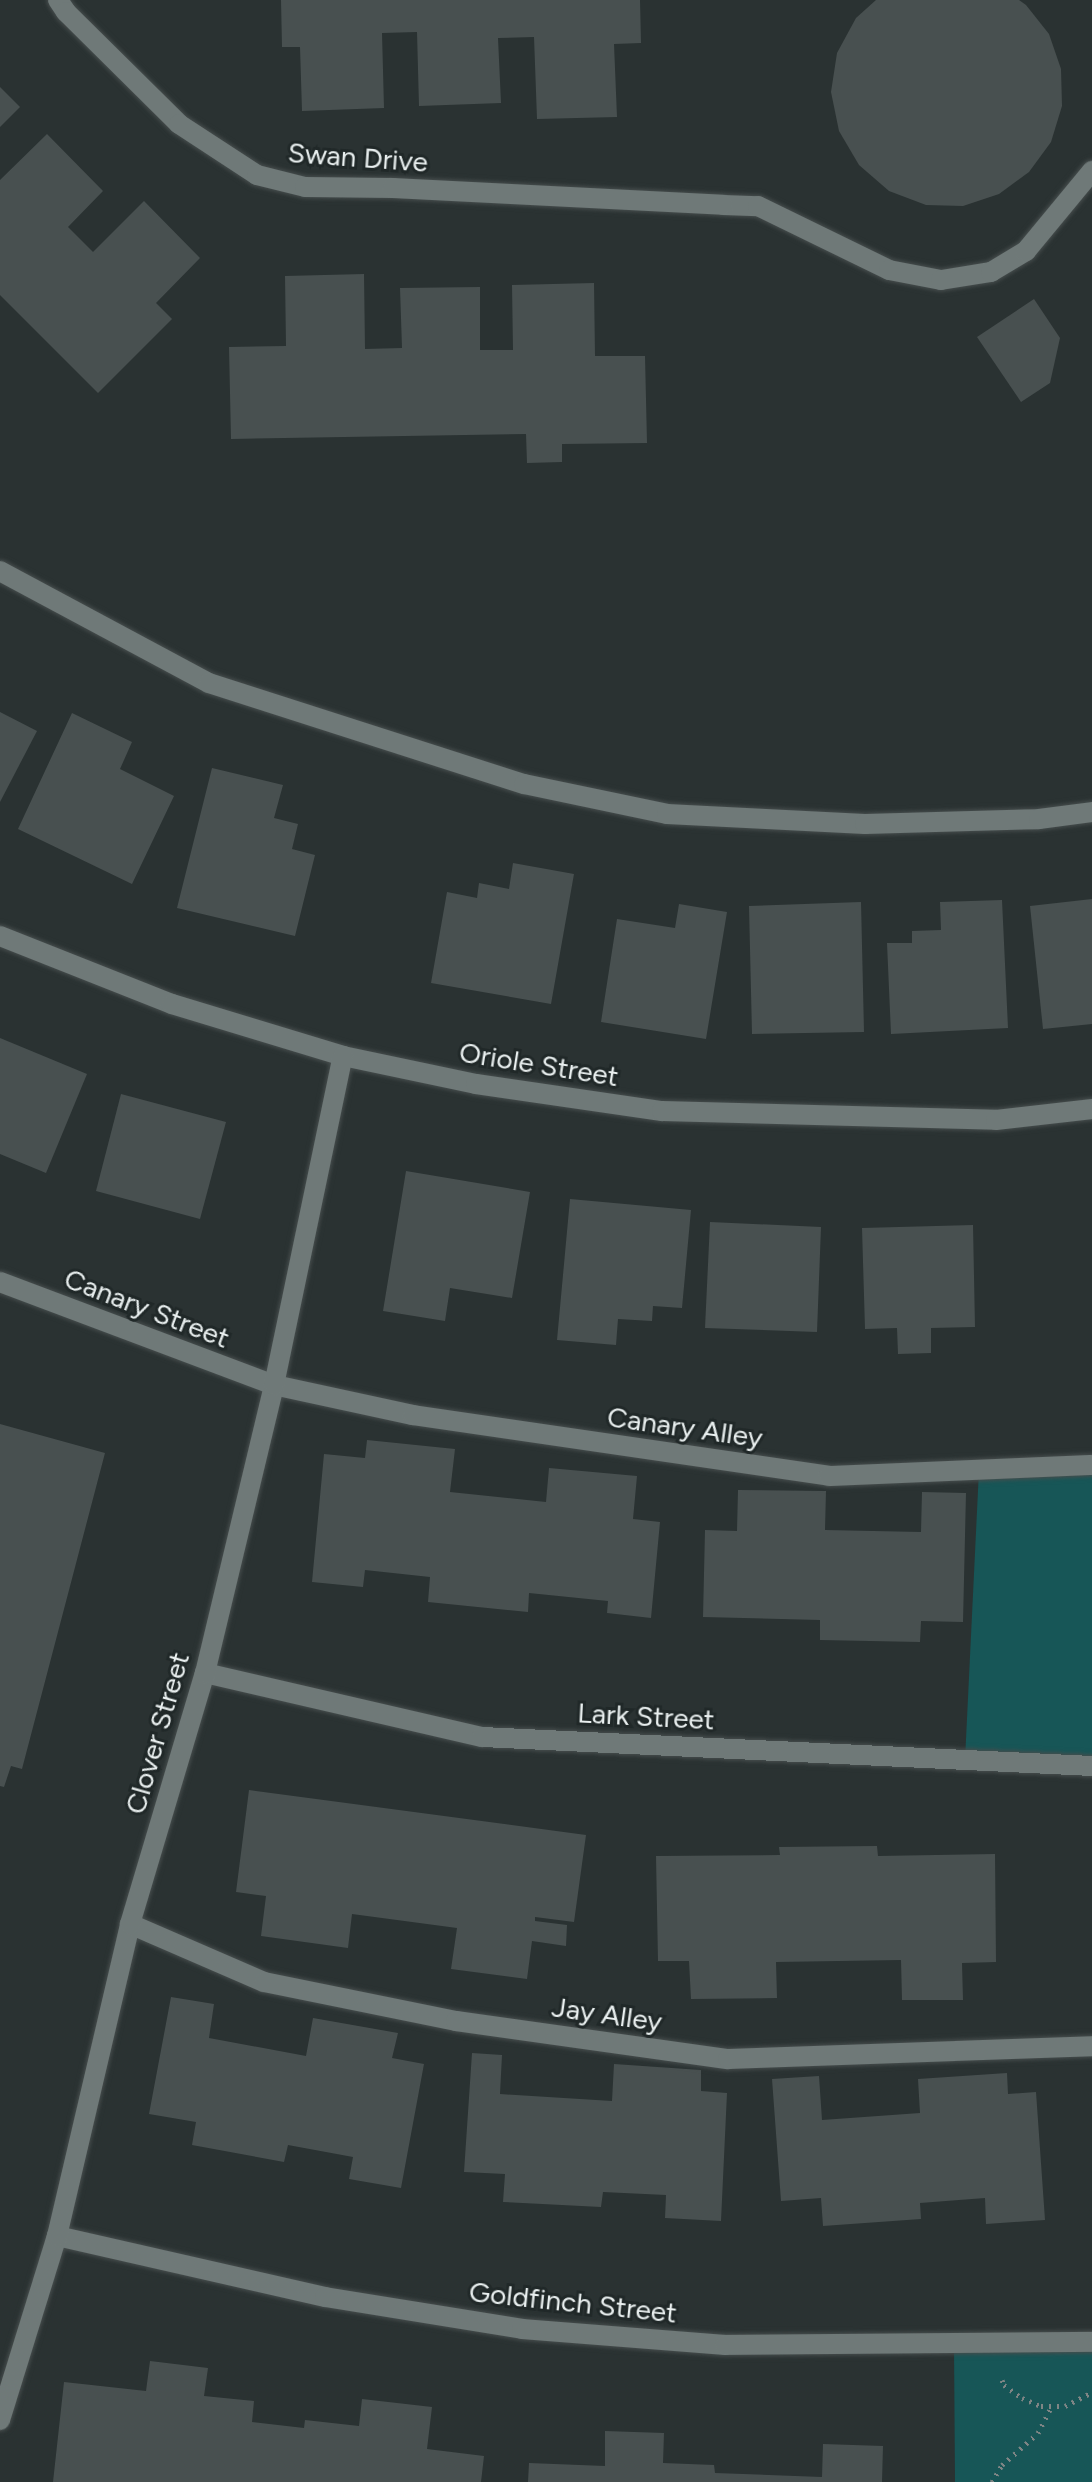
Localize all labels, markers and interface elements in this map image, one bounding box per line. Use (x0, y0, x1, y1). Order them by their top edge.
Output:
street label: Swan Drive (287, 135, 429, 179)
street label: Oriole Street (457, 1035, 621, 1093)
street label: Canary Street (60, 1261, 234, 1355)
street label: Canary Alley (605, 1399, 765, 1455)
street label: Clover Street (118, 1648, 196, 1818)
street label: Lark Street (577, 1696, 715, 1736)
street label: Jay Alley (550, 1990, 664, 2038)
street label: Goldfinch Street (468, 2274, 678, 2330)

